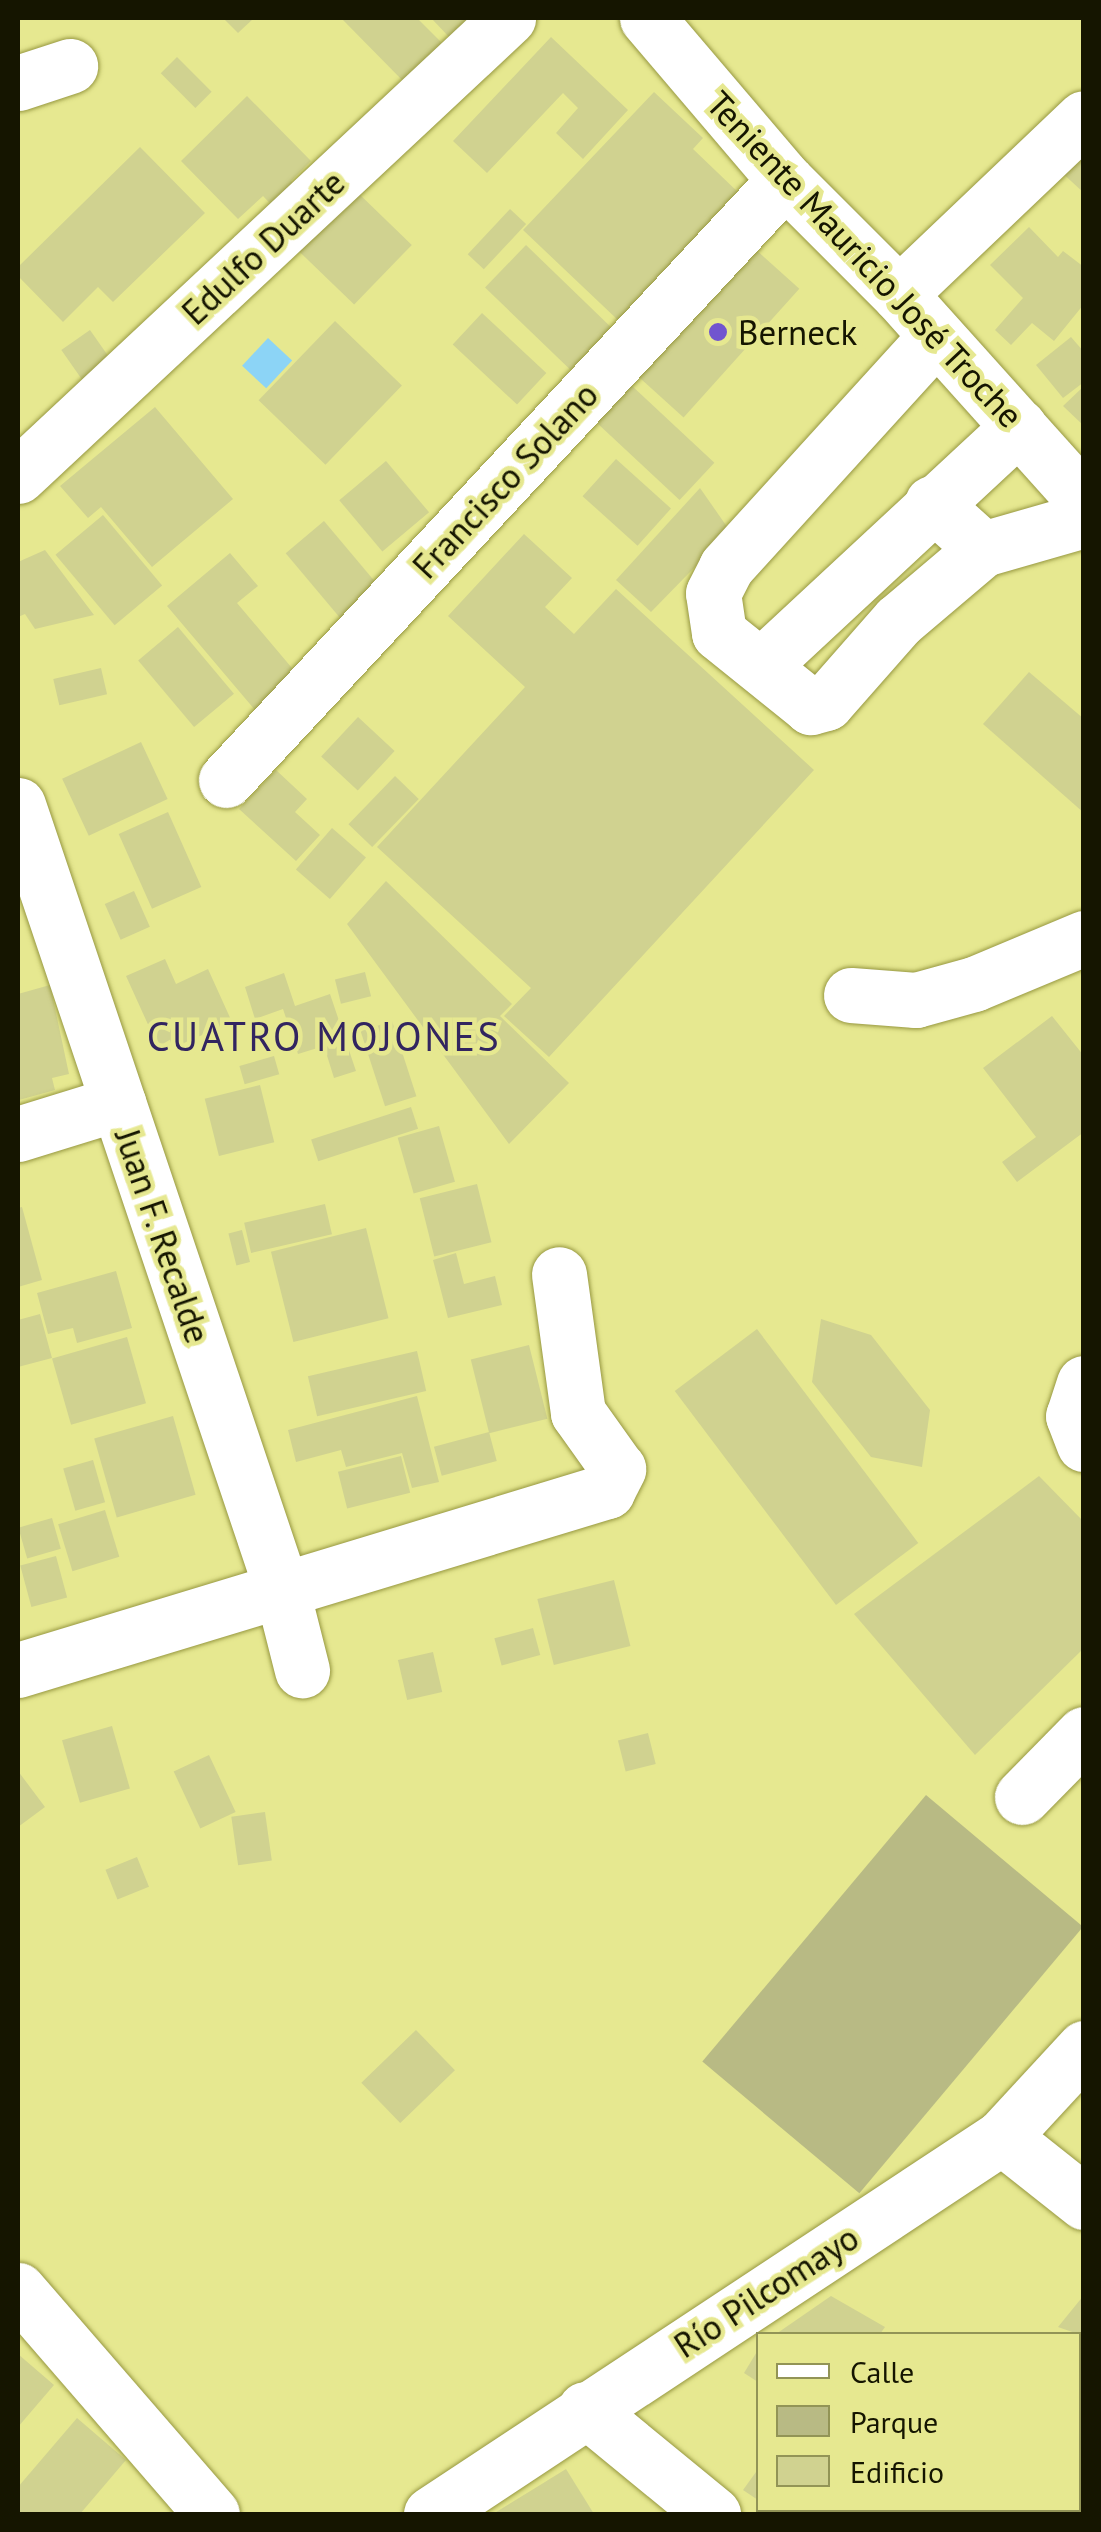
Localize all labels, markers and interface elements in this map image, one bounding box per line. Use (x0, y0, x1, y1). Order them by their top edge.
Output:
street label: Teniente Mauricio José Troche (698, 82, 1032, 436)
street label: Edulfo Duarte (173, 161, 353, 333)
place label: Berneck (738, 311, 857, 353)
marker: Berneck (707, 321, 729, 343)
street label: Francisco Solano (404, 373, 606, 587)
district label: CUATRO MOJONES (147, 1012, 501, 1060)
street label: Juan F. Recalde (106, 1122, 220, 1350)
street label: Río Pilcomayo (666, 2216, 866, 2366)
legend (756, 2332, 1081, 2512)
text: Calle (850, 2352, 914, 2391)
text: Parque (850, 2402, 938, 2441)
text: Edificio (850, 2452, 944, 2491)

